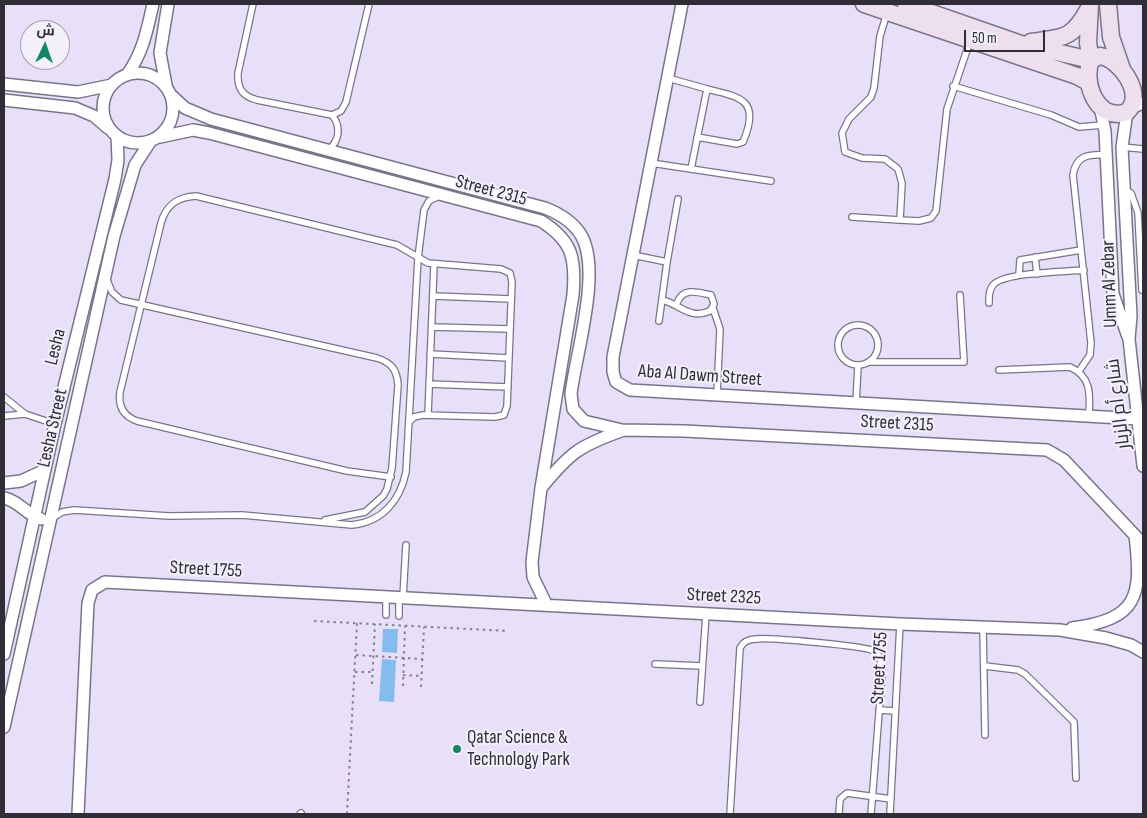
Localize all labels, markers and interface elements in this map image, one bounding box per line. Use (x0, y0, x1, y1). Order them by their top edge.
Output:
north arrow (20, 20, 70, 70)
scale bar (967, 20, 1048, 52)
text: ش (36, 22, 55, 39)
text: 50 m (972, 29, 997, 48)
street label: Street 2315 (453, 171, 529, 211)
street label: Umm Al Zebar (1097, 240, 1123, 328)
street label: Lesha (40, 326, 72, 368)
street label: شارع أم الزبار (1102, 357, 1136, 451)
street label: Aba Al Dawm Street (637, 360, 763, 392)
street label: Lesha Street (33, 387, 73, 469)
street label: Street 2315 (860, 411, 934, 437)
street label: Street 1755 (169, 557, 243, 583)
street label: Street 2325 (686, 584, 762, 610)
street label: Street 1755 (867, 631, 893, 705)
place label: Qatar Science & Technology Park (467, 727, 570, 771)
marker: Qatar Science & Technology Park (451, 743, 463, 755)

